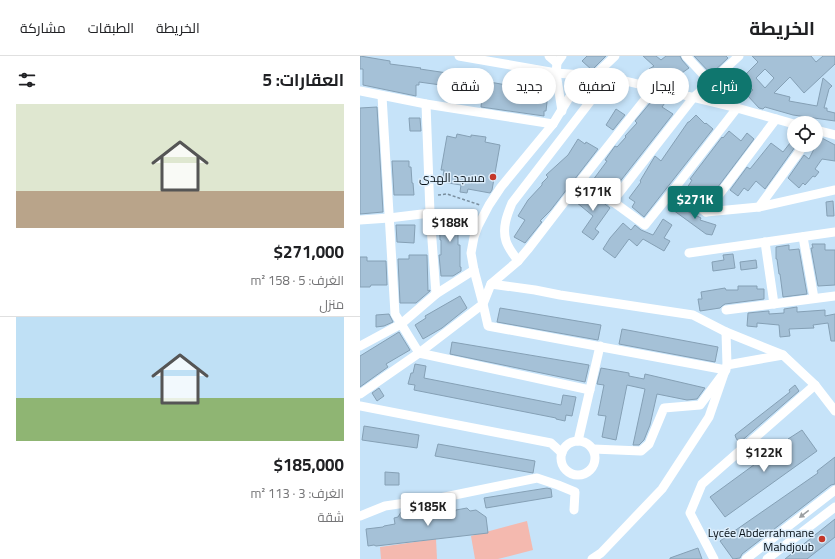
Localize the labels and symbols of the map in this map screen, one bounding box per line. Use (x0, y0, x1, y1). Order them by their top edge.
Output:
place label: مسجد الهدى (419, 166, 485, 189)
marker: مسجد الهدى (488, 172, 498, 182)
pin: $171K (565, 178, 621, 212)
pin: $271K (667, 186, 723, 220)
pin: $188K (422, 209, 478, 243)
pin: $122K (736, 439, 792, 473)
pin: $185K (400, 493, 456, 527)
one-way arrow (799, 510, 810, 518)
place label: Lycée Abderrahmane Mahdjoub (708, 521, 814, 558)
marker: Lycée Abderrahmane Mahdjoub (817, 534, 827, 544)

